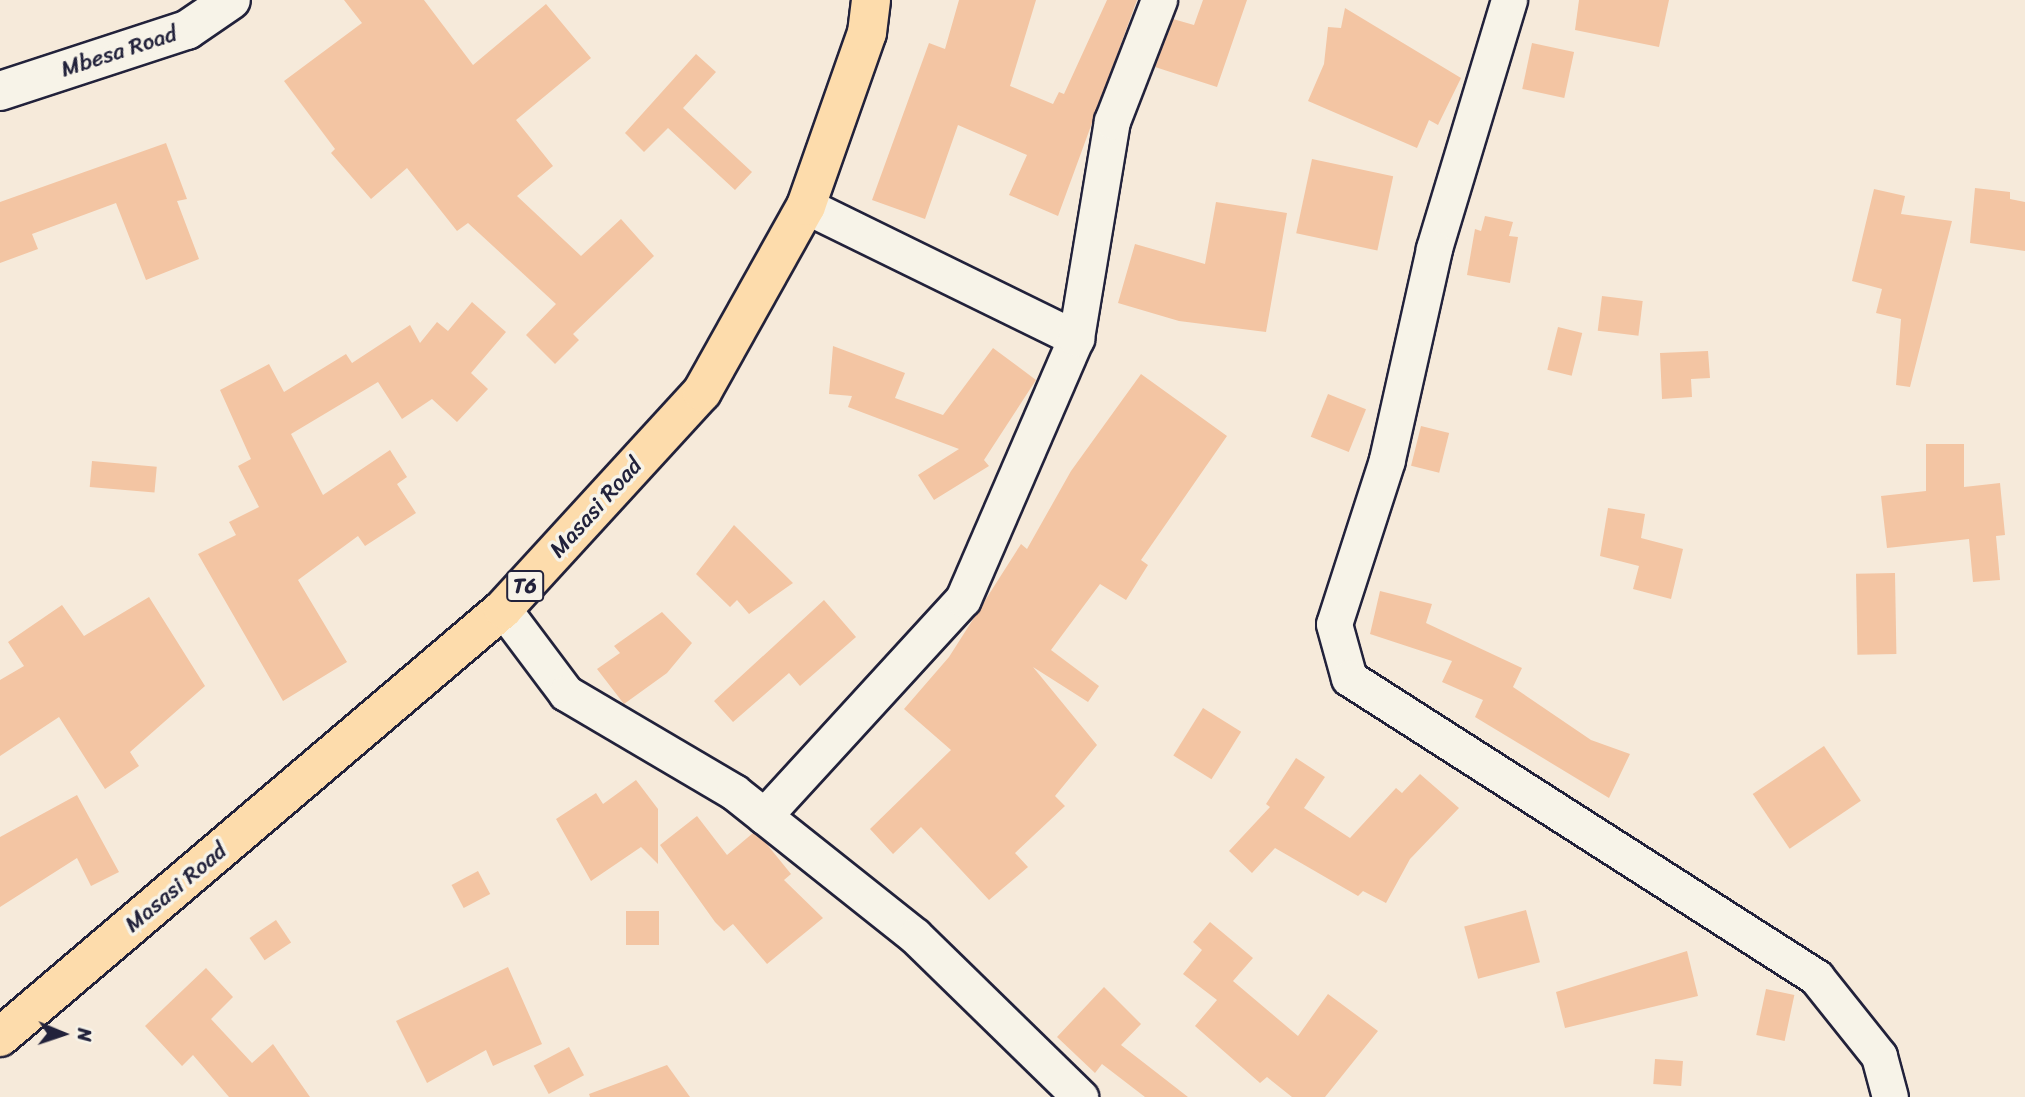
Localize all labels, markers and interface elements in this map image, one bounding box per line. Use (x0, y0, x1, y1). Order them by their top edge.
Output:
street label: Mbesa Road (57, 20, 181, 84)
street label: Masasi Road (544, 452, 648, 564)
road number: T6 (506, 568, 544, 604)
street label: Masasi Road (119, 837, 233, 939)
north arrow (28, 999, 98, 1069)
text: N (68, 1028, 101, 1042)

